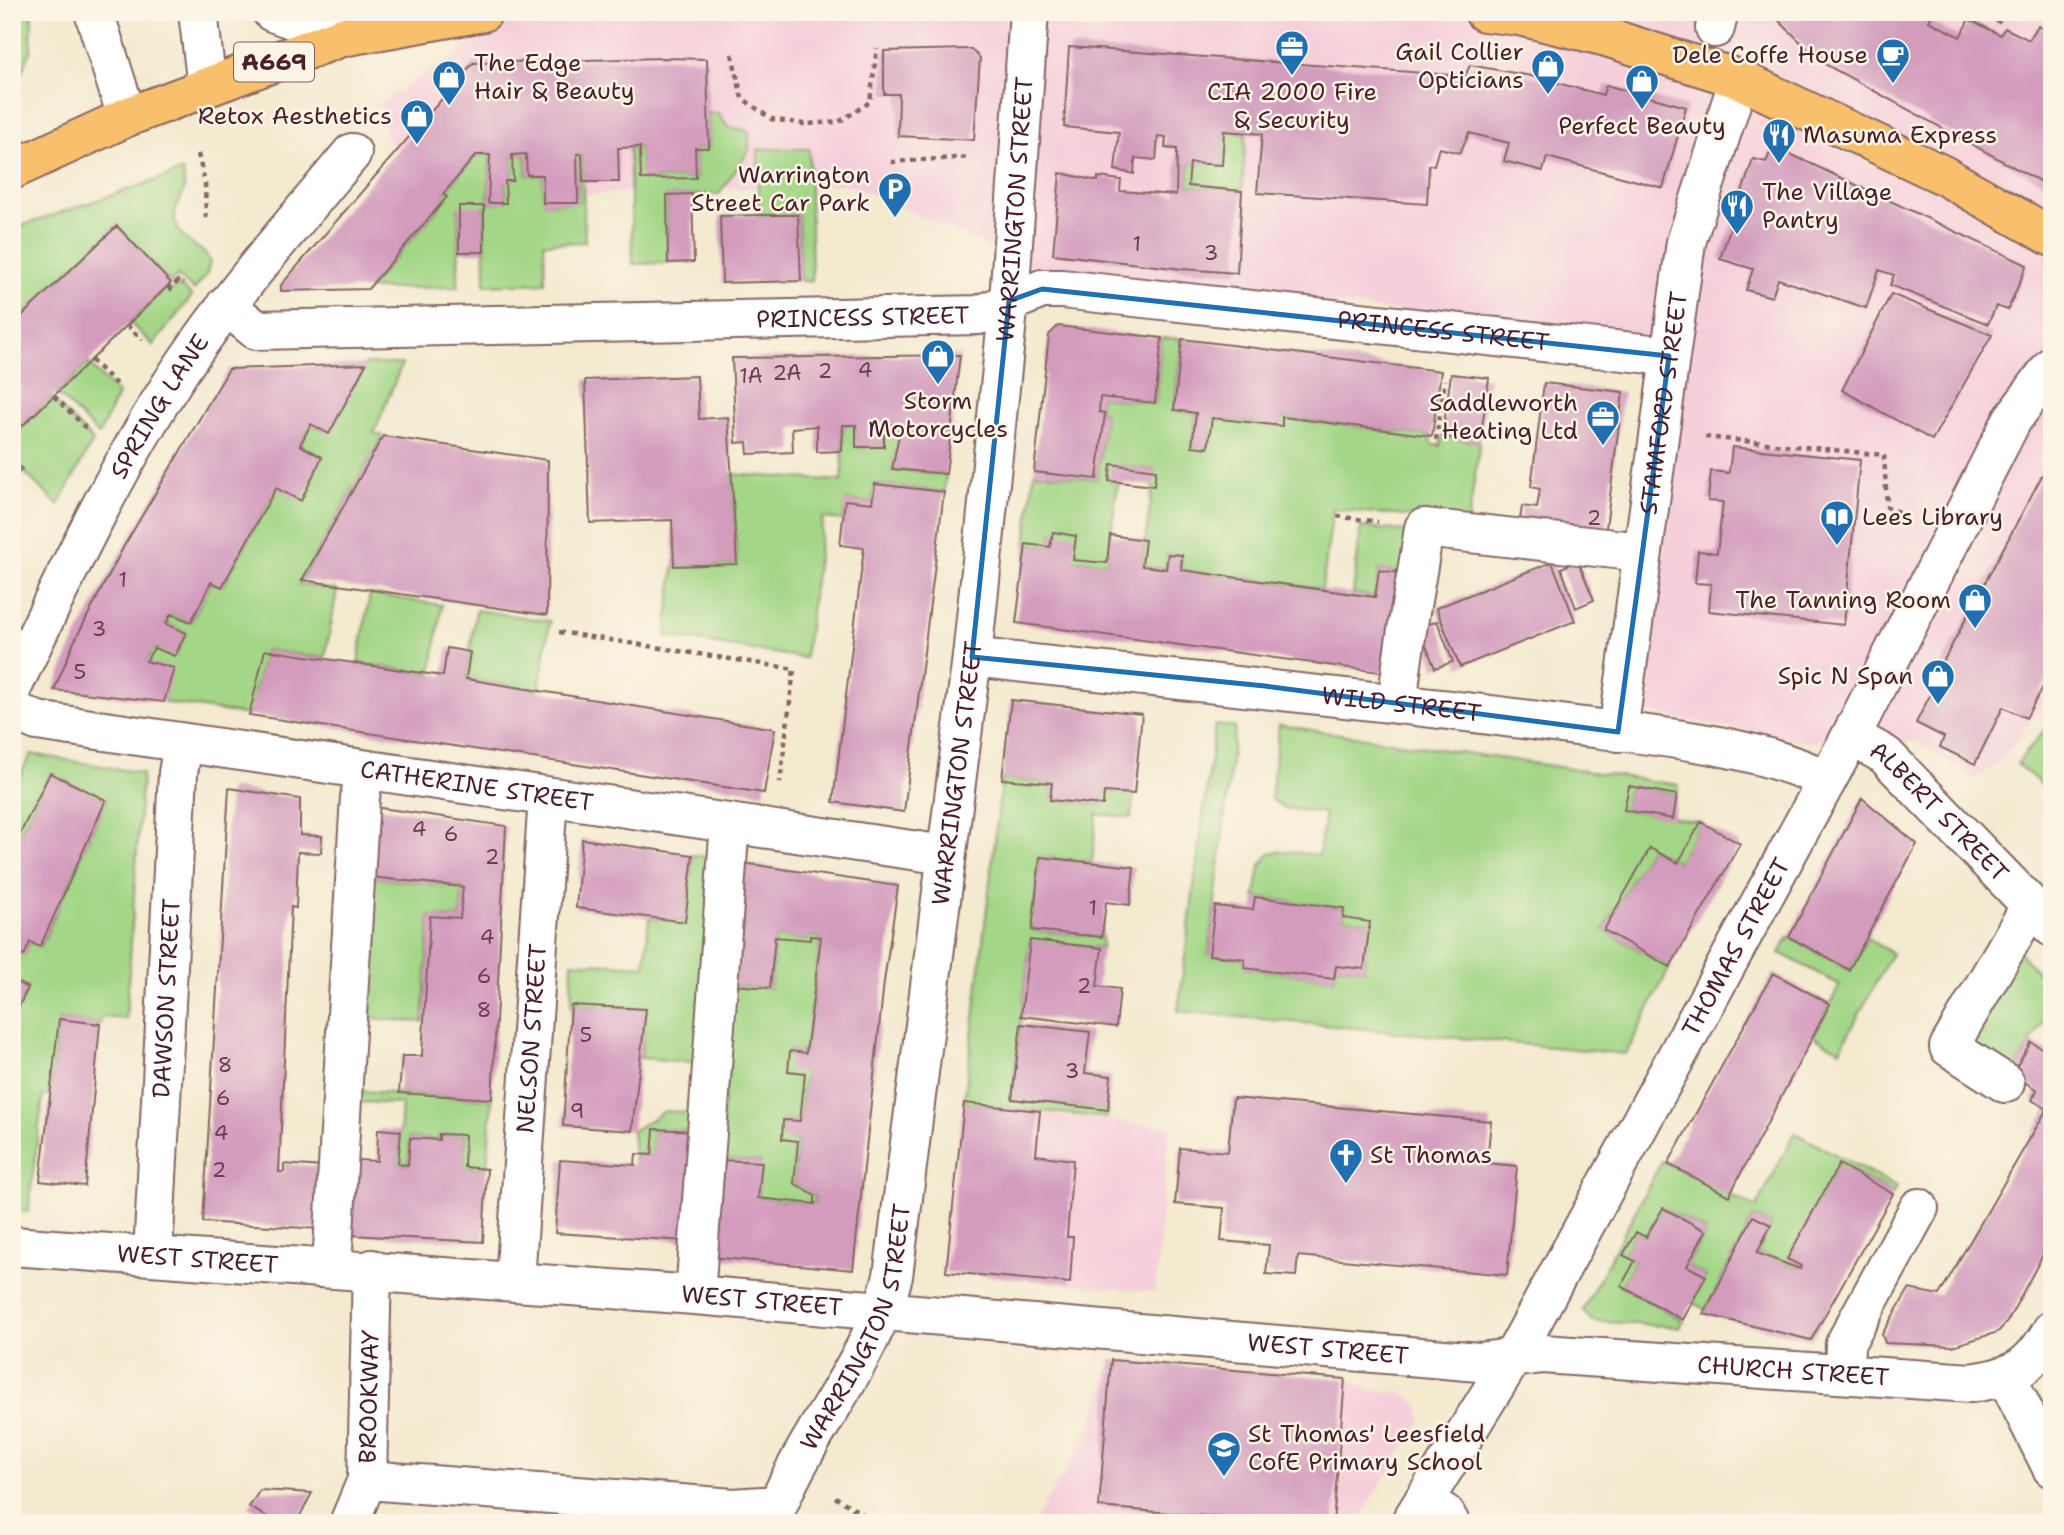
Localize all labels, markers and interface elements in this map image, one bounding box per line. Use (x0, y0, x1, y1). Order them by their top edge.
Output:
office icon: CIA 2000 Fire & Security (1273, 28, 1311, 77)
place label: Gail Collier Opticians (1395, 36, 1524, 96)
cafe icon: Dele Coffe House (1874, 36, 1912, 85)
place label: Dele Coffe House (1673, 39, 1868, 71)
road number: A669 (234, 43, 314, 82)
place label: The Edge Hair & Beauty (474, 47, 635, 107)
shop icon: Gail Collier Opticians (1529, 47, 1567, 96)
shop icon: The Edge Hair & Beauty (430, 58, 468, 107)
shop icon: Perfect Beauty (1623, 62, 1661, 111)
street label: WARRINGTON STREET (989, 75, 1041, 344)
place label: CIA 2000 Fire & Security (1207, 76, 1377, 136)
shop icon: Retox Aesthetics (398, 97, 436, 146)
place label: Retox Aesthetics (198, 100, 392, 132)
place label: Perfect Beauty (1558, 110, 1726, 142)
restaurant icon: Masuma Express (1760, 116, 1798, 165)
place label: Masuma Express (1803, 119, 1997, 151)
place label: Warrington Street Car Park (691, 159, 870, 219)
parking icon: Warrington Street Car Park (876, 170, 914, 219)
place label: The Village Pantry (1762, 176, 1892, 236)
restaurant icon: The Village Pantry (1718, 187, 1756, 236)
house number: 1 (1133, 230, 1141, 258)
house number: 3 (1204, 239, 1218, 267)
street label: STAMFORD STREET (1632, 289, 1695, 517)
street label: PRINCESS STREET (756, 299, 970, 336)
street label: PRINCESS STREET (1336, 303, 1551, 359)
street label: SPRING LANE (103, 328, 216, 485)
shop icon: Storm Motorcycles (919, 337, 957, 386)
house number: 4 (858, 356, 872, 384)
house number: 2 (818, 357, 832, 385)
house number: 2A (772, 359, 802, 387)
house number: 1A (739, 362, 763, 390)
place label: Storm Motorcycles (868, 385, 1008, 445)
place label: Saddleworth Heating Ltd (1429, 387, 1578, 447)
office icon: Saddleworth Heating Ltd (1584, 398, 1622, 447)
library icon: Lees Library (1818, 498, 1856, 547)
place label: Lees Library (1862, 501, 2003, 533)
house number: 2 (1587, 504, 1601, 532)
house number: 1 (119, 566, 127, 594)
shop icon: The Tanning Room (1956, 581, 1994, 630)
place label: The Tanning Room (1735, 584, 1951, 616)
house number: 3 (92, 615, 106, 643)
street label: WARRINGTON STREET (924, 639, 990, 907)
shop icon: Spic N Span (1919, 657, 1957, 706)
house number: 5 (74, 658, 86, 686)
place label: Spic N Span (1778, 660, 1913, 692)
street label: WILD STREET (1320, 679, 1483, 730)
street label: ALBERT STREET (1864, 734, 2016, 889)
street label: CATHERINE STREET (358, 753, 596, 819)
house number: 4 (412, 815, 426, 843)
house number: 6 (444, 820, 458, 848)
house number: 2 (485, 843, 499, 871)
street label: THOMAS STREET (1675, 852, 1798, 1042)
house number: 1 (1089, 894, 1097, 922)
street label: DAWSON STREET (145, 898, 187, 1099)
house number: 4 (480, 923, 494, 951)
street label: NELSON STREET (509, 942, 554, 1135)
house number: 6 (477, 962, 491, 990)
house number: 2 (1077, 972, 1091, 1000)
house number: 8 (477, 996, 491, 1024)
house number: 5 (580, 1021, 592, 1049)
house number: 8 (218, 1051, 232, 1079)
house number: 3 (1065, 1057, 1079, 1085)
house number: 6 (216, 1084, 230, 1112)
house number: 9 (570, 1097, 584, 1125)
house number: 4 (214, 1119, 228, 1147)
church icon: St Thomas (1327, 1136, 1365, 1185)
place label: St Thomas (1370, 1139, 1492, 1171)
house number: 2 (212, 1156, 226, 1184)
street label: WARRINGTON STREET (793, 1201, 918, 1456)
street label: WEST STREET (116, 1238, 280, 1281)
street label: WEST STREET (680, 1278, 844, 1324)
street label: WEST STREET (1246, 1326, 1410, 1372)
street label: BROOKWAY (351, 1329, 387, 1464)
street label: CHURCH STREET (1696, 1348, 1891, 1393)
place label: St Thomas' Leesfield CofE Primary School (1248, 1418, 1485, 1478)
school or university icon: St Thomas' Leesfield CofE Primary School (1205, 1429, 1243, 1478)

